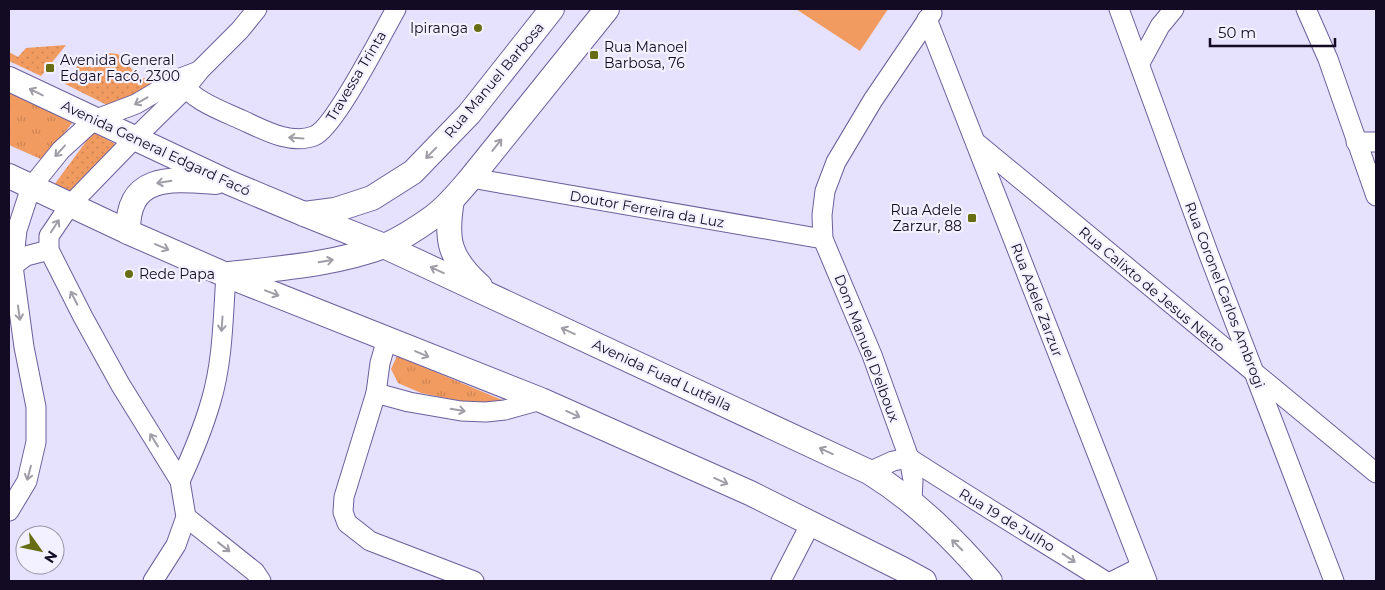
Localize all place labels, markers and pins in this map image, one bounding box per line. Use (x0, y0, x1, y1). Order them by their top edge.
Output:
place label: Ipiranga (410, 19, 468, 37)
marker: Ipiranga (472, 22, 484, 34)
place label: Rua Manoel Barbosa, 76 (604, 38, 688, 72)
marker: Rua Manoel Barbosa, 76 (588, 49, 600, 61)
place label: Avenida General Edgar Facó, 2300 (60, 51, 180, 85)
marker: Avenida General Edgar Facó, 2300 (44, 62, 56, 74)
place label: Rua Adele Zarzur, 88 (890, 201, 962, 235)
marker: Rua Adele Zarzur, 88 (966, 212, 978, 224)
place label: Rede Papa (139, 265, 215, 283)
marker: Rede Papa (123, 268, 135, 280)

